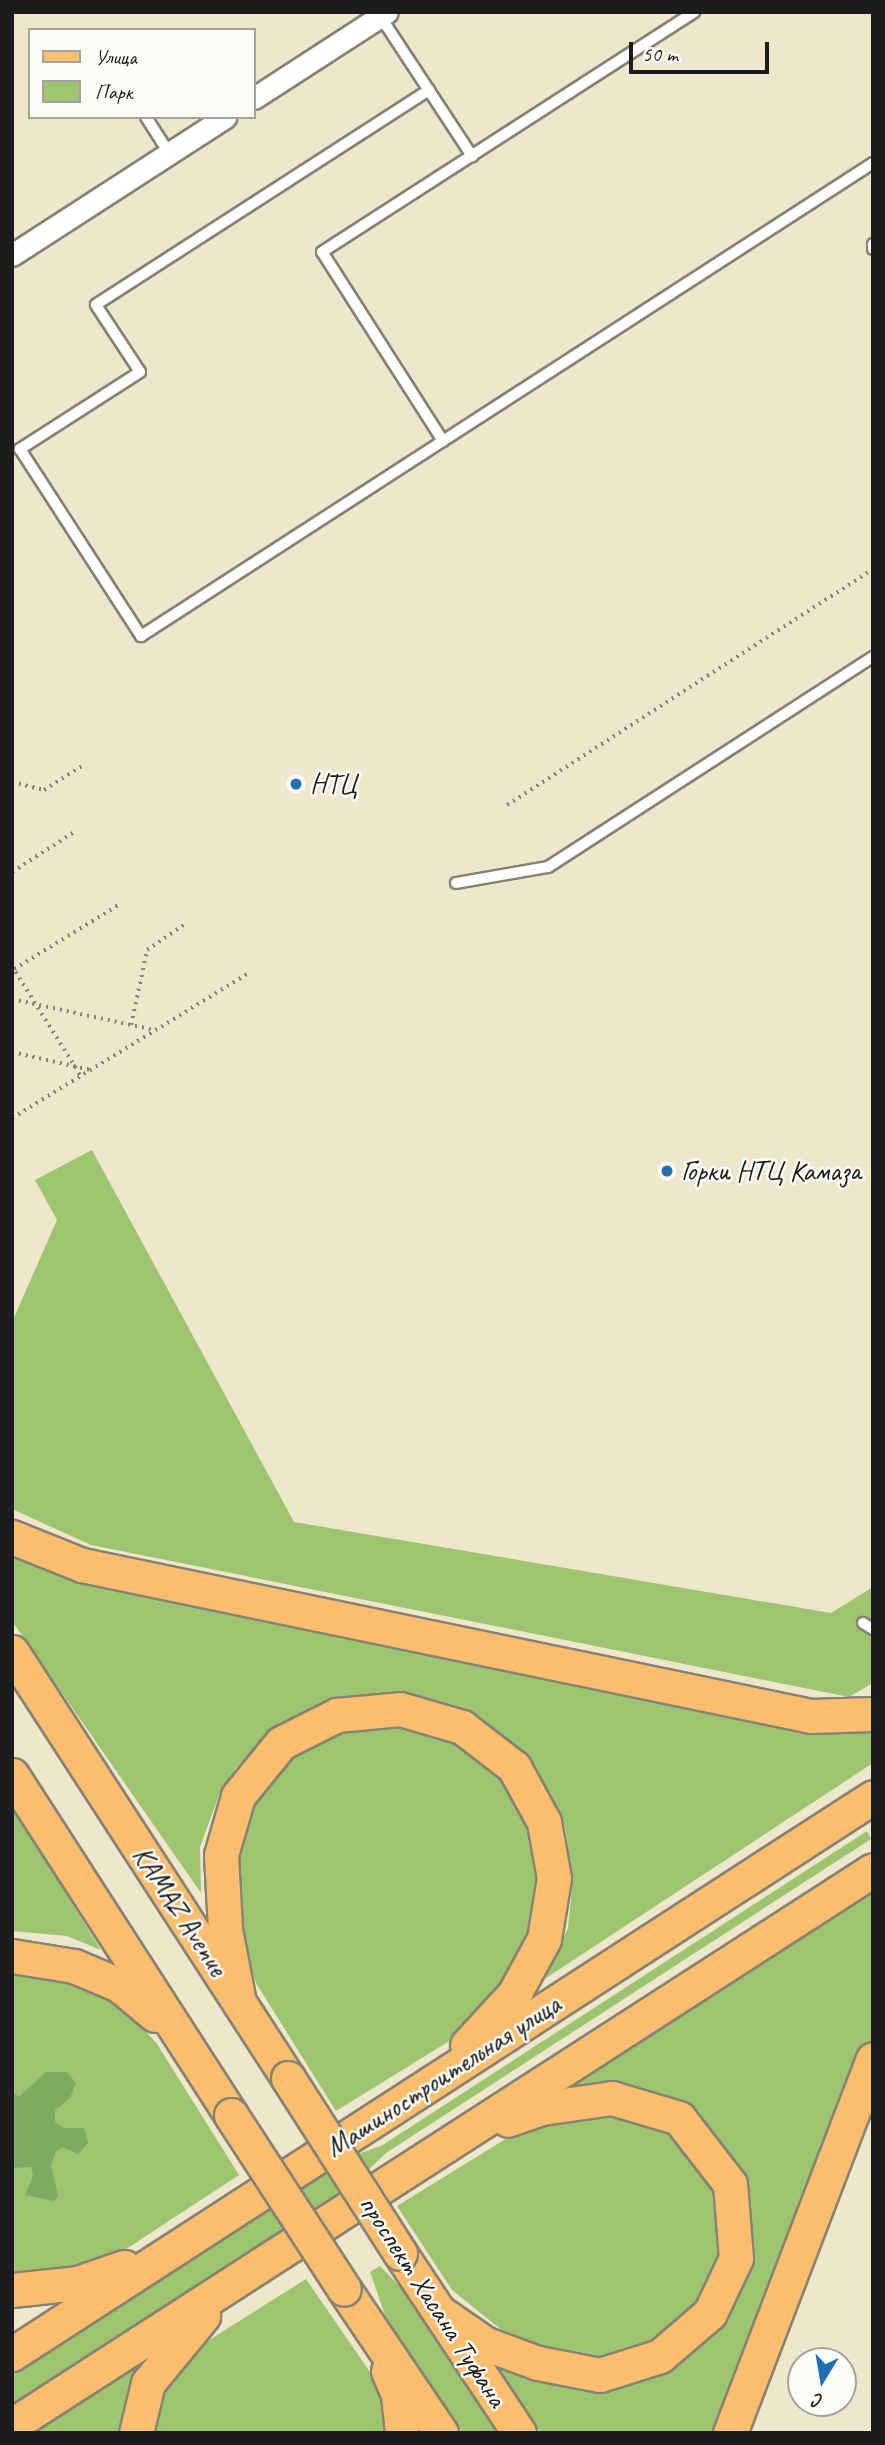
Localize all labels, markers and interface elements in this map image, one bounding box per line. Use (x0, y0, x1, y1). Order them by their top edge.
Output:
legend (28, 28, 256, 119)
scale bar (633, 28, 773, 72)
text: 50 m (642, 41, 678, 67)
text: Улица (95, 44, 137, 70)
text: Парк (95, 79, 132, 105)
place label: НТЦ (310, 767, 357, 801)
marker: НТЦ (288, 776, 304, 792)
place label: Горки НТЦ Камаза (681, 1154, 861, 1188)
marker: Горки НТЦ Камаза (659, 1163, 675, 1179)
street label: KAMAZ Avenue (126, 1840, 234, 1982)
street label: Машиностроительная улица (319, 1987, 567, 2165)
street label: проспект Хасана Туфана (353, 2190, 513, 2412)
north arrow (787, 2347, 857, 2417)
text: С (811, 2388, 825, 2413)

